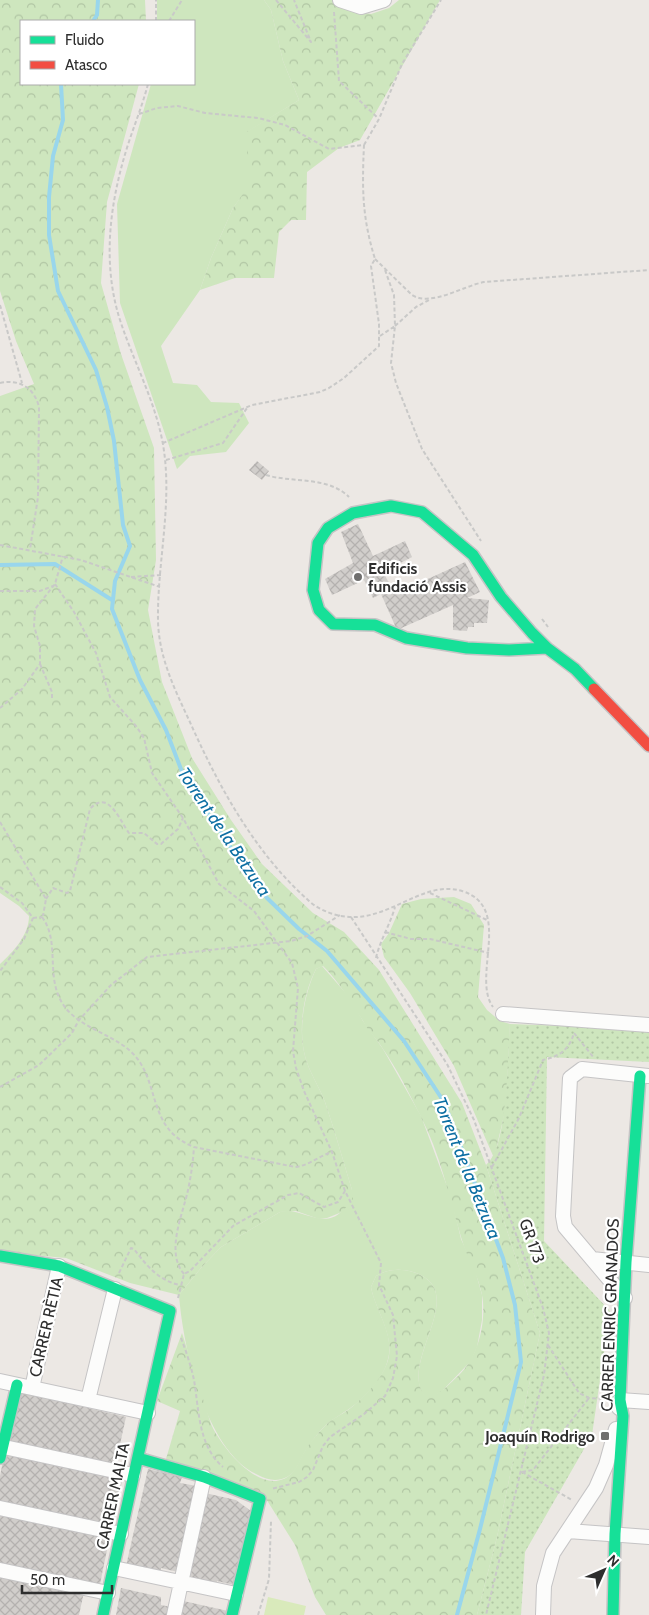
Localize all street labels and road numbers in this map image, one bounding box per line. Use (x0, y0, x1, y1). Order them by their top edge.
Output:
street label: GR 173 (515, 1216, 549, 1266)
street label: CARRER ENRIC GRANADOS (597, 1218, 623, 1412)
street label: CARRER RÈTIA (25, 1275, 67, 1379)
street label: CARRER MALTA (92, 1441, 134, 1551)

